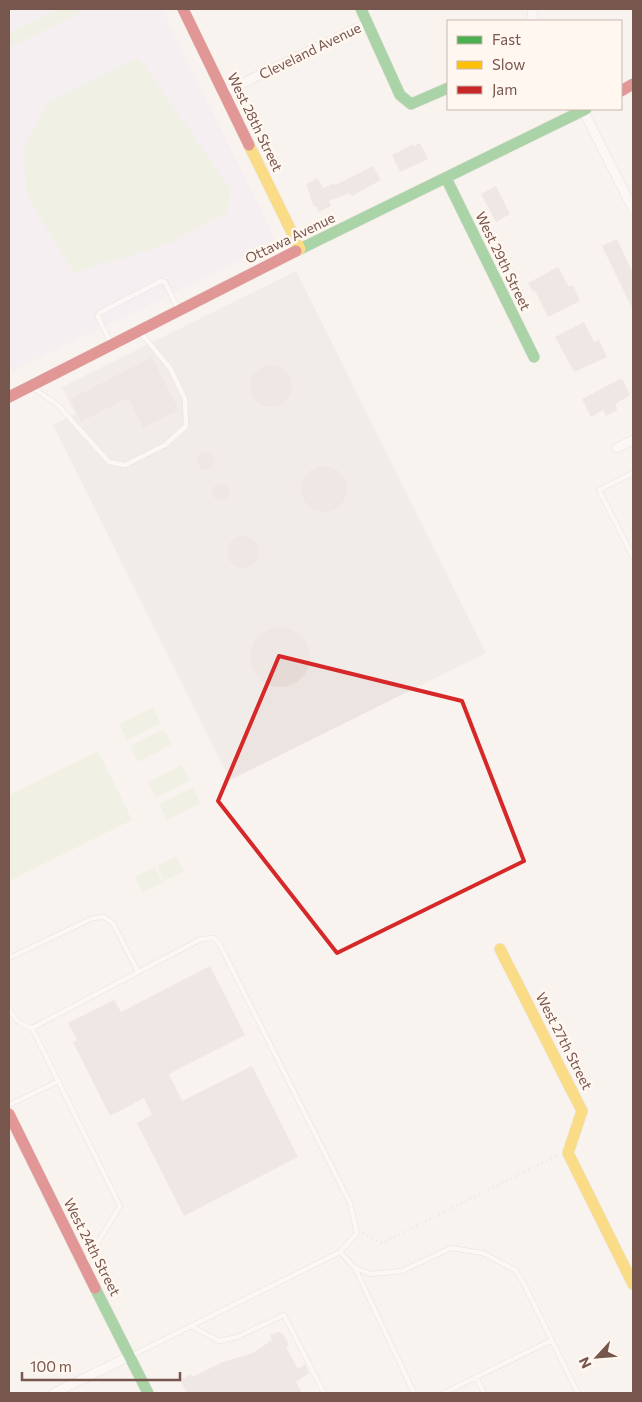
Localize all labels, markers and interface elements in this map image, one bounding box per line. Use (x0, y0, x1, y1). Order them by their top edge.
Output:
street label: Cleveland Avenue (256, 19, 363, 83)
legend (447, 20, 622, 110)
text: Fast (492, 30, 521, 48)
text: Slow (492, 55, 525, 73)
street label: West 28th Street (224, 70, 287, 174)
text: Jam (492, 80, 517, 98)
street label: Ottawa Avenue (242, 208, 337, 267)
street label: West 29th Street (472, 209, 535, 313)
street label: West 27th Street (533, 989, 596, 1092)
street label: West 24th Street (60, 1195, 125, 1299)
north arrow (572, 1332, 622, 1382)
scale bar (22, 1350, 180, 1382)
text: N (575, 1354, 595, 1371)
text: 100 m (30, 1357, 72, 1375)

